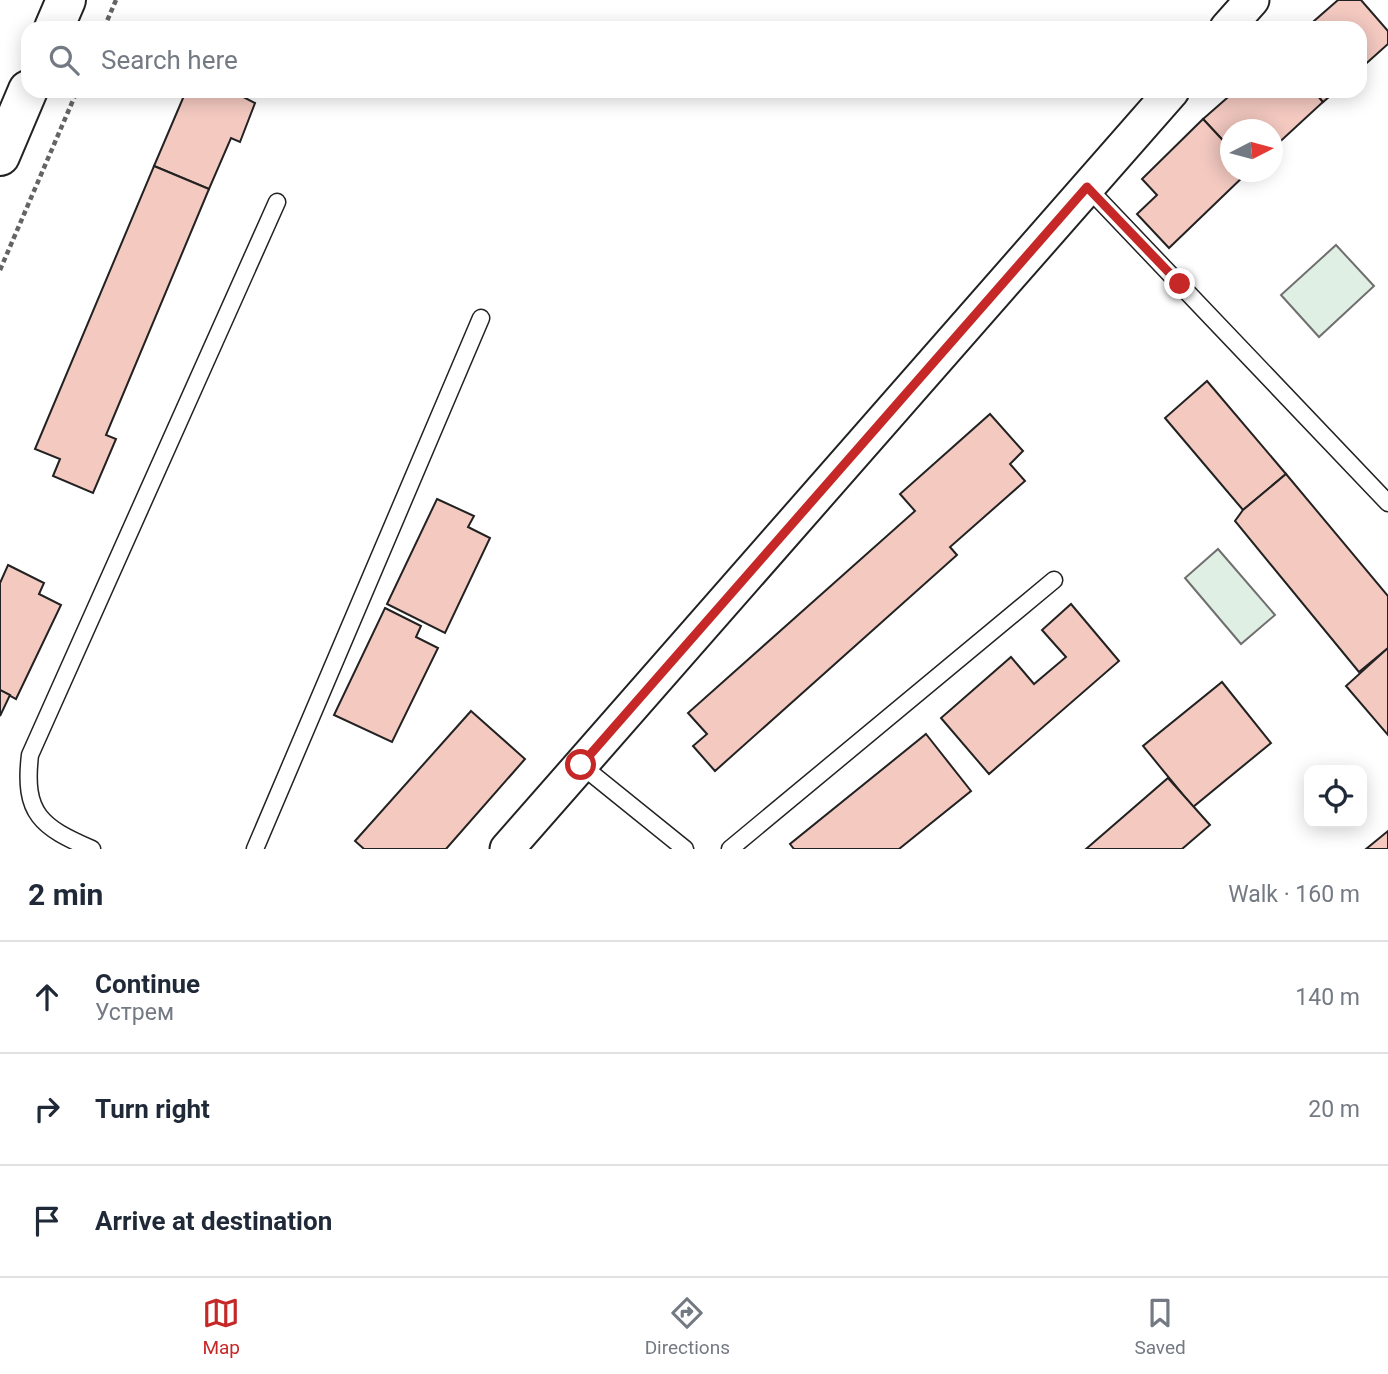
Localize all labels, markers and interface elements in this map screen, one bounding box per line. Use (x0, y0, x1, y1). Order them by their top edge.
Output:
search box (21, 21, 1367, 98)
icon: search (45, 41, 83, 79)
text: Search here (101, 45, 238, 75)
north arrow (1220, 119, 1283, 182)
route end (1164, 268, 1195, 299)
route start (565, 749, 596, 780)
map controls (1304, 765, 1367, 828)
button: locate (1304, 765, 1367, 828)
text: 2 min (28, 877, 103, 912)
text: Walk · 160 m (1228, 881, 1360, 908)
text: Continue (95, 969, 200, 999)
icon: ahead (28, 978, 66, 1016)
text: 140 m (1295, 984, 1360, 1011)
text: Устрем (95, 999, 174, 1026)
icon: right (28, 1090, 66, 1128)
text: Turn right (95, 1094, 210, 1124)
text: 20 m (1308, 1096, 1360, 1123)
icon: arrive (28, 1202, 66, 1240)
text: Arrive at destination (95, 1206, 332, 1236)
tab: Map (202, 1294, 240, 1359)
tab: Directions (645, 1294, 730, 1359)
tab: Saved (1134, 1294, 1186, 1359)

